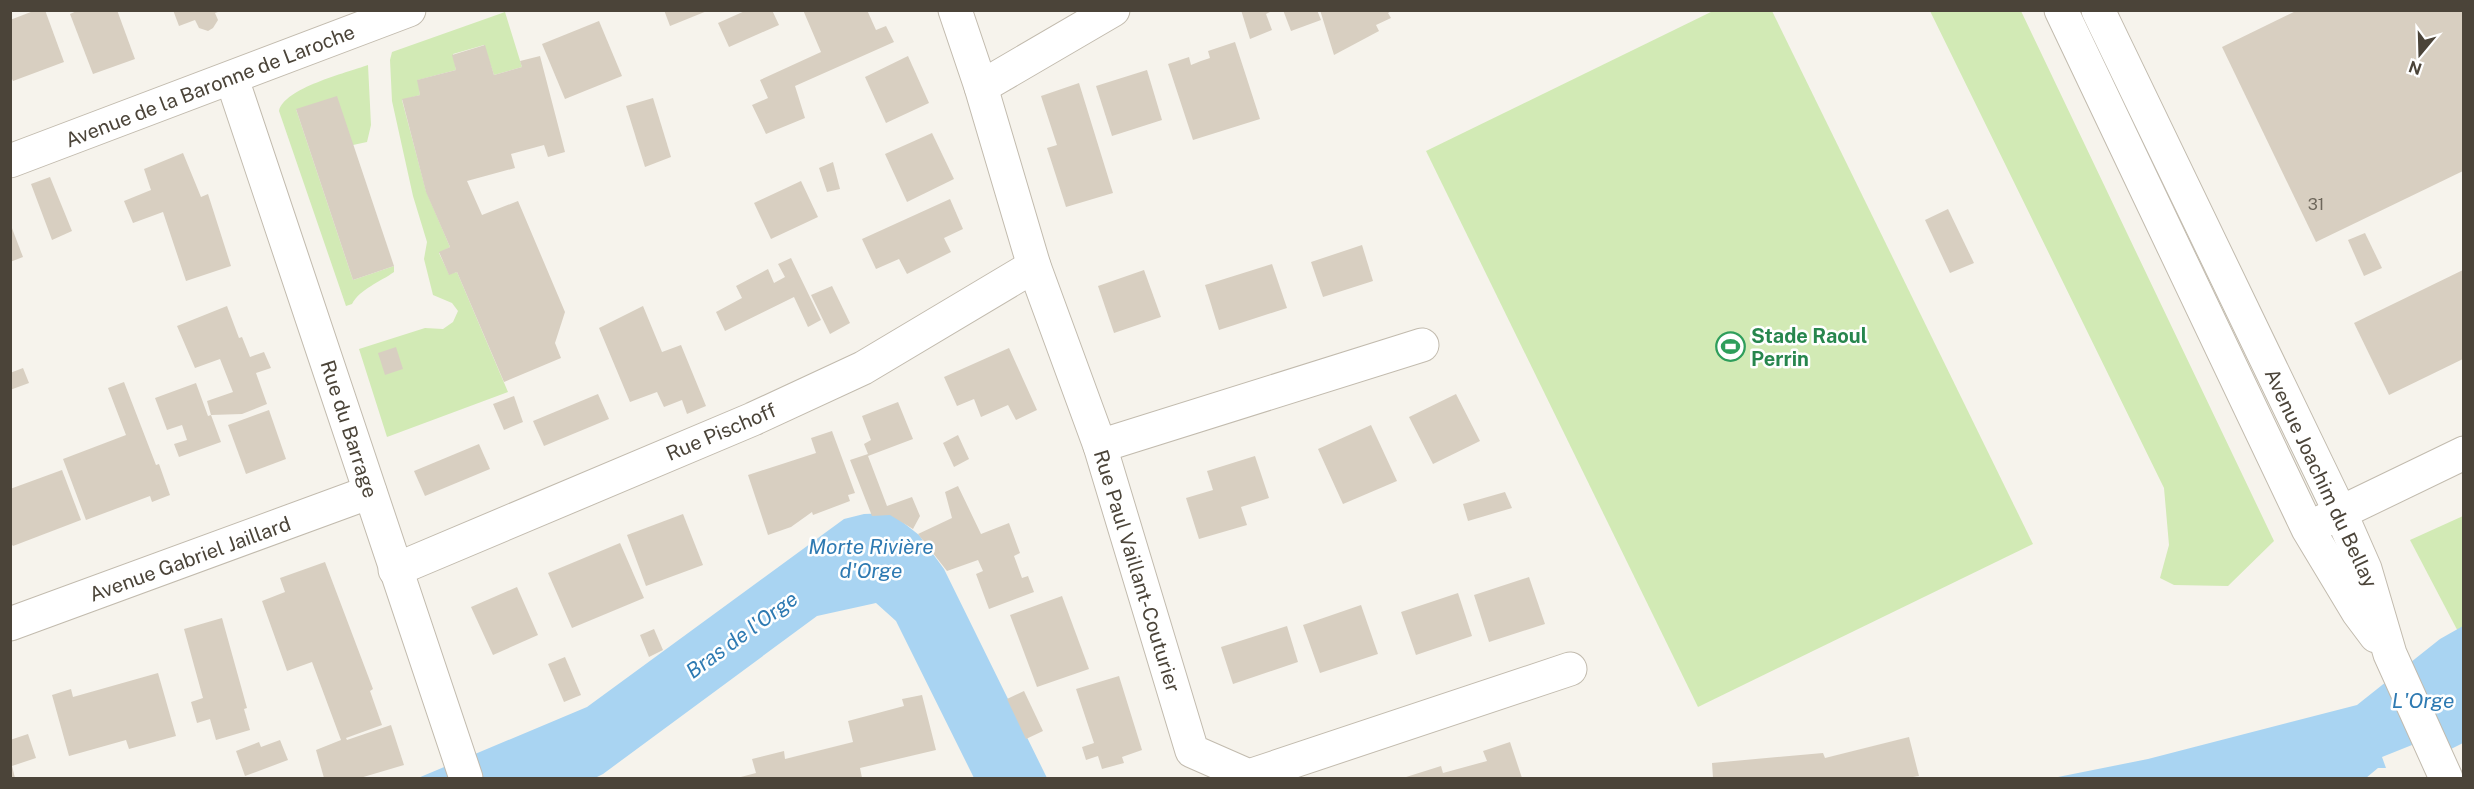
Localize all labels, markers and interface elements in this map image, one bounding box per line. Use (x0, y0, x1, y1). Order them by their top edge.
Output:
street label: Avenue de la Baronne de Laroche (62, 20, 358, 152)
north arrow (2390, 24, 2450, 84)
text: N (2406, 57, 2424, 79)
house number: 31 (2308, 195, 2324, 214)
place label: Stade Raoul Perrin (1751, 324, 1867, 371)
sports icon: Stade Raoul Perrin (1714, 331, 1746, 363)
street label: Rue du Barrage (315, 357, 383, 501)
street label: Avenue Joachim du Bellay (2260, 365, 2383, 592)
street label: Rue Pischoff (662, 398, 780, 466)
street label: Rue Paul Vaillant-Couturier (1089, 447, 1185, 695)
street label: Avenue Gabriel Jaillard (86, 511, 294, 607)
water label: Morte Rivière d'Orge (808, 534, 934, 583)
water label: Bras de l'Orge (681, 586, 802, 683)
water label: L'Orge (2392, 688, 2454, 713)

